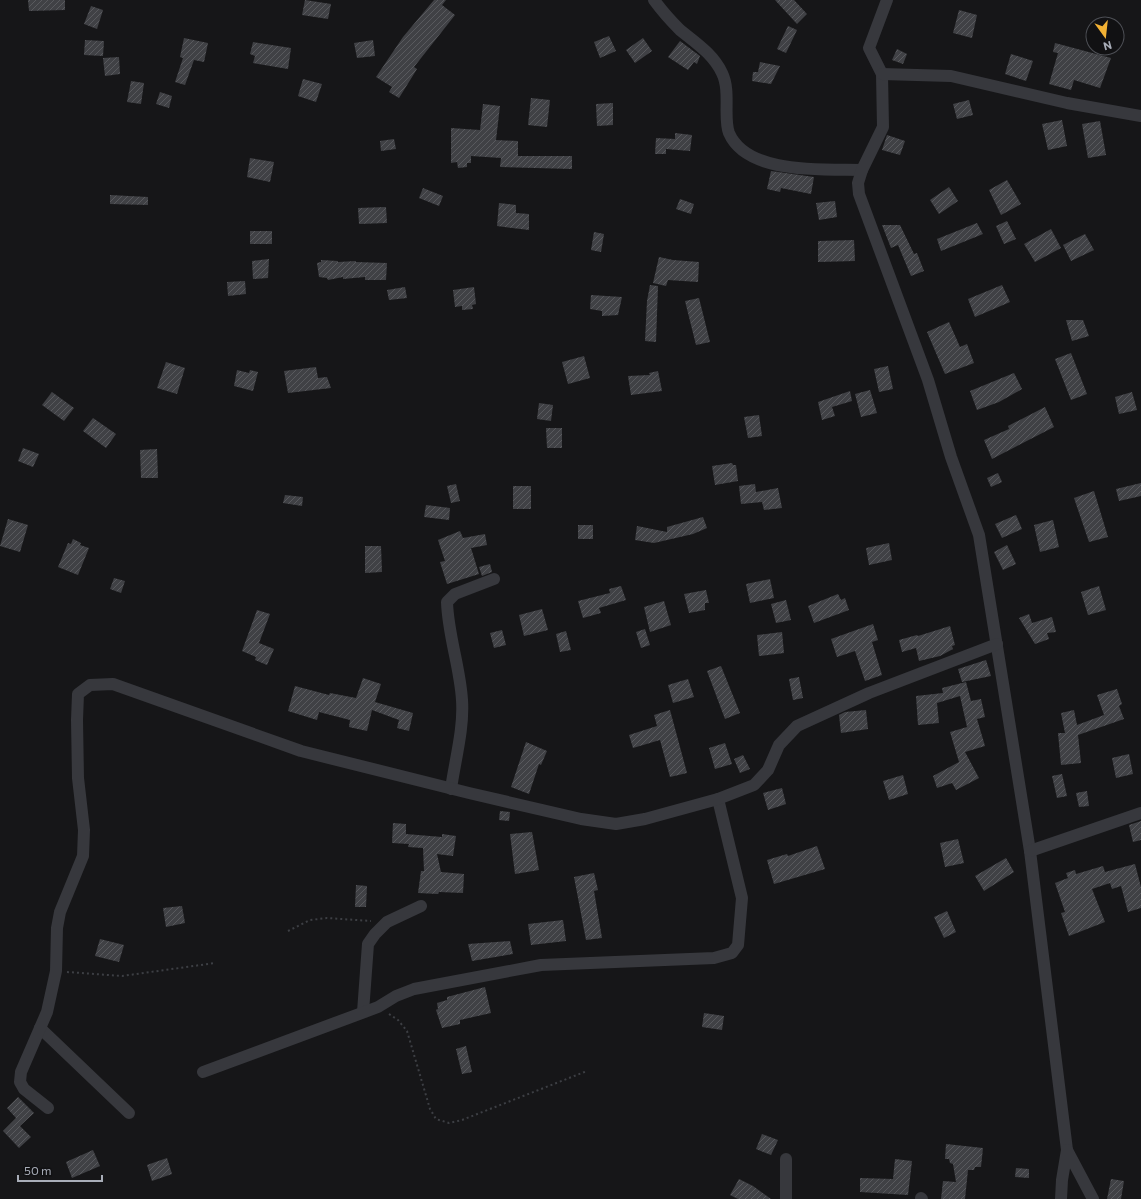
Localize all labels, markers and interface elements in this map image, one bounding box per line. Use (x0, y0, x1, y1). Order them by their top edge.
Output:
north arrow (1085, 16, 1125, 56)
text: N (1102, 39, 1113, 53)
scale bar (18, 1157, 102, 1183)
text: 50 m (24, 1163, 52, 1177)

